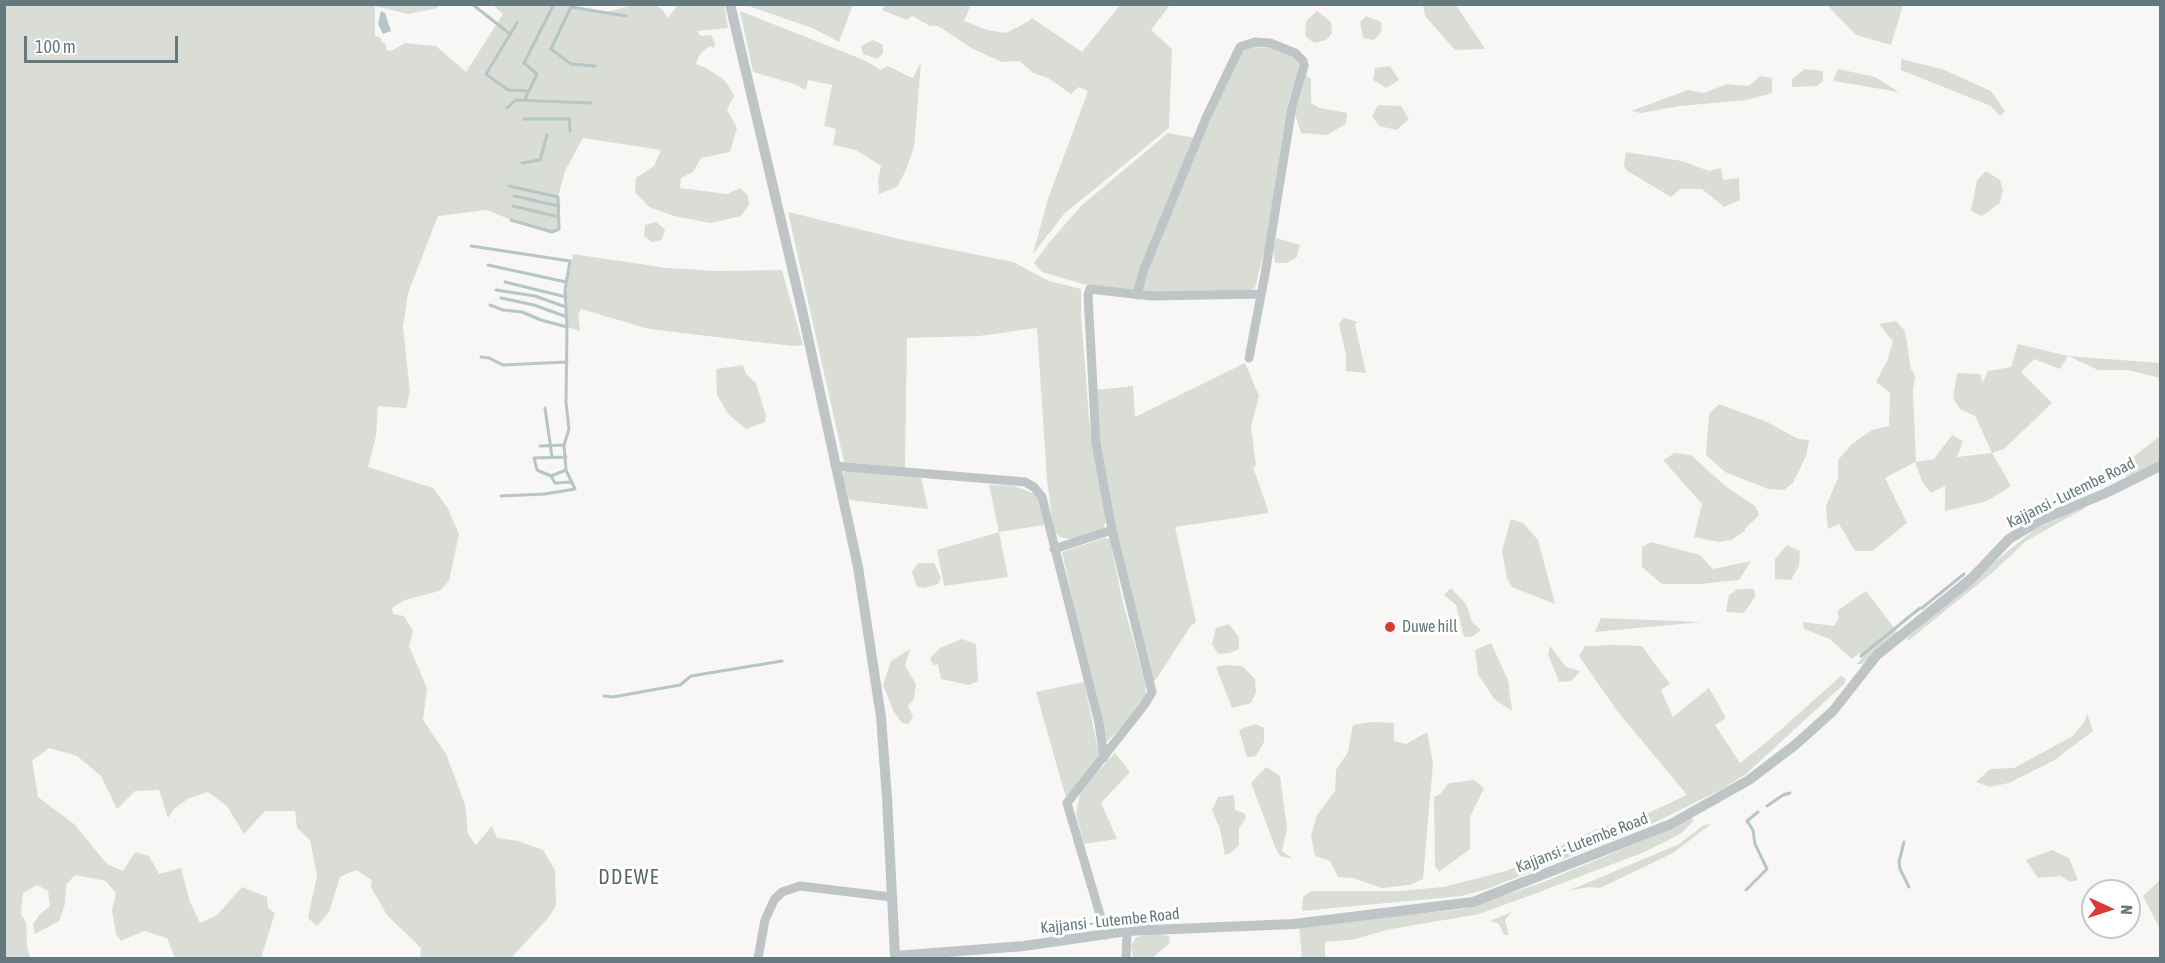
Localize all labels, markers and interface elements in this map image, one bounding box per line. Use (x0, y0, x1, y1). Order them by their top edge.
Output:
scale bar (27, 24, 182, 62)
text: 100 m (35, 36, 76, 57)
street label: Kajjansi - Lutembe Road (2004, 454, 2138, 532)
place label: Duwe hill (1402, 617, 1457, 637)
marker: Duwe hill (1383, 620, 1397, 634)
street label: Kajjansi - Lutembe Road (1513, 809, 1651, 877)
district label: DDEWE (598, 866, 660, 890)
north arrow (2081, 879, 2141, 939)
street label: Kajjansi - Lutembe Road (1039, 904, 1181, 938)
text: N (2118, 905, 2136, 915)

